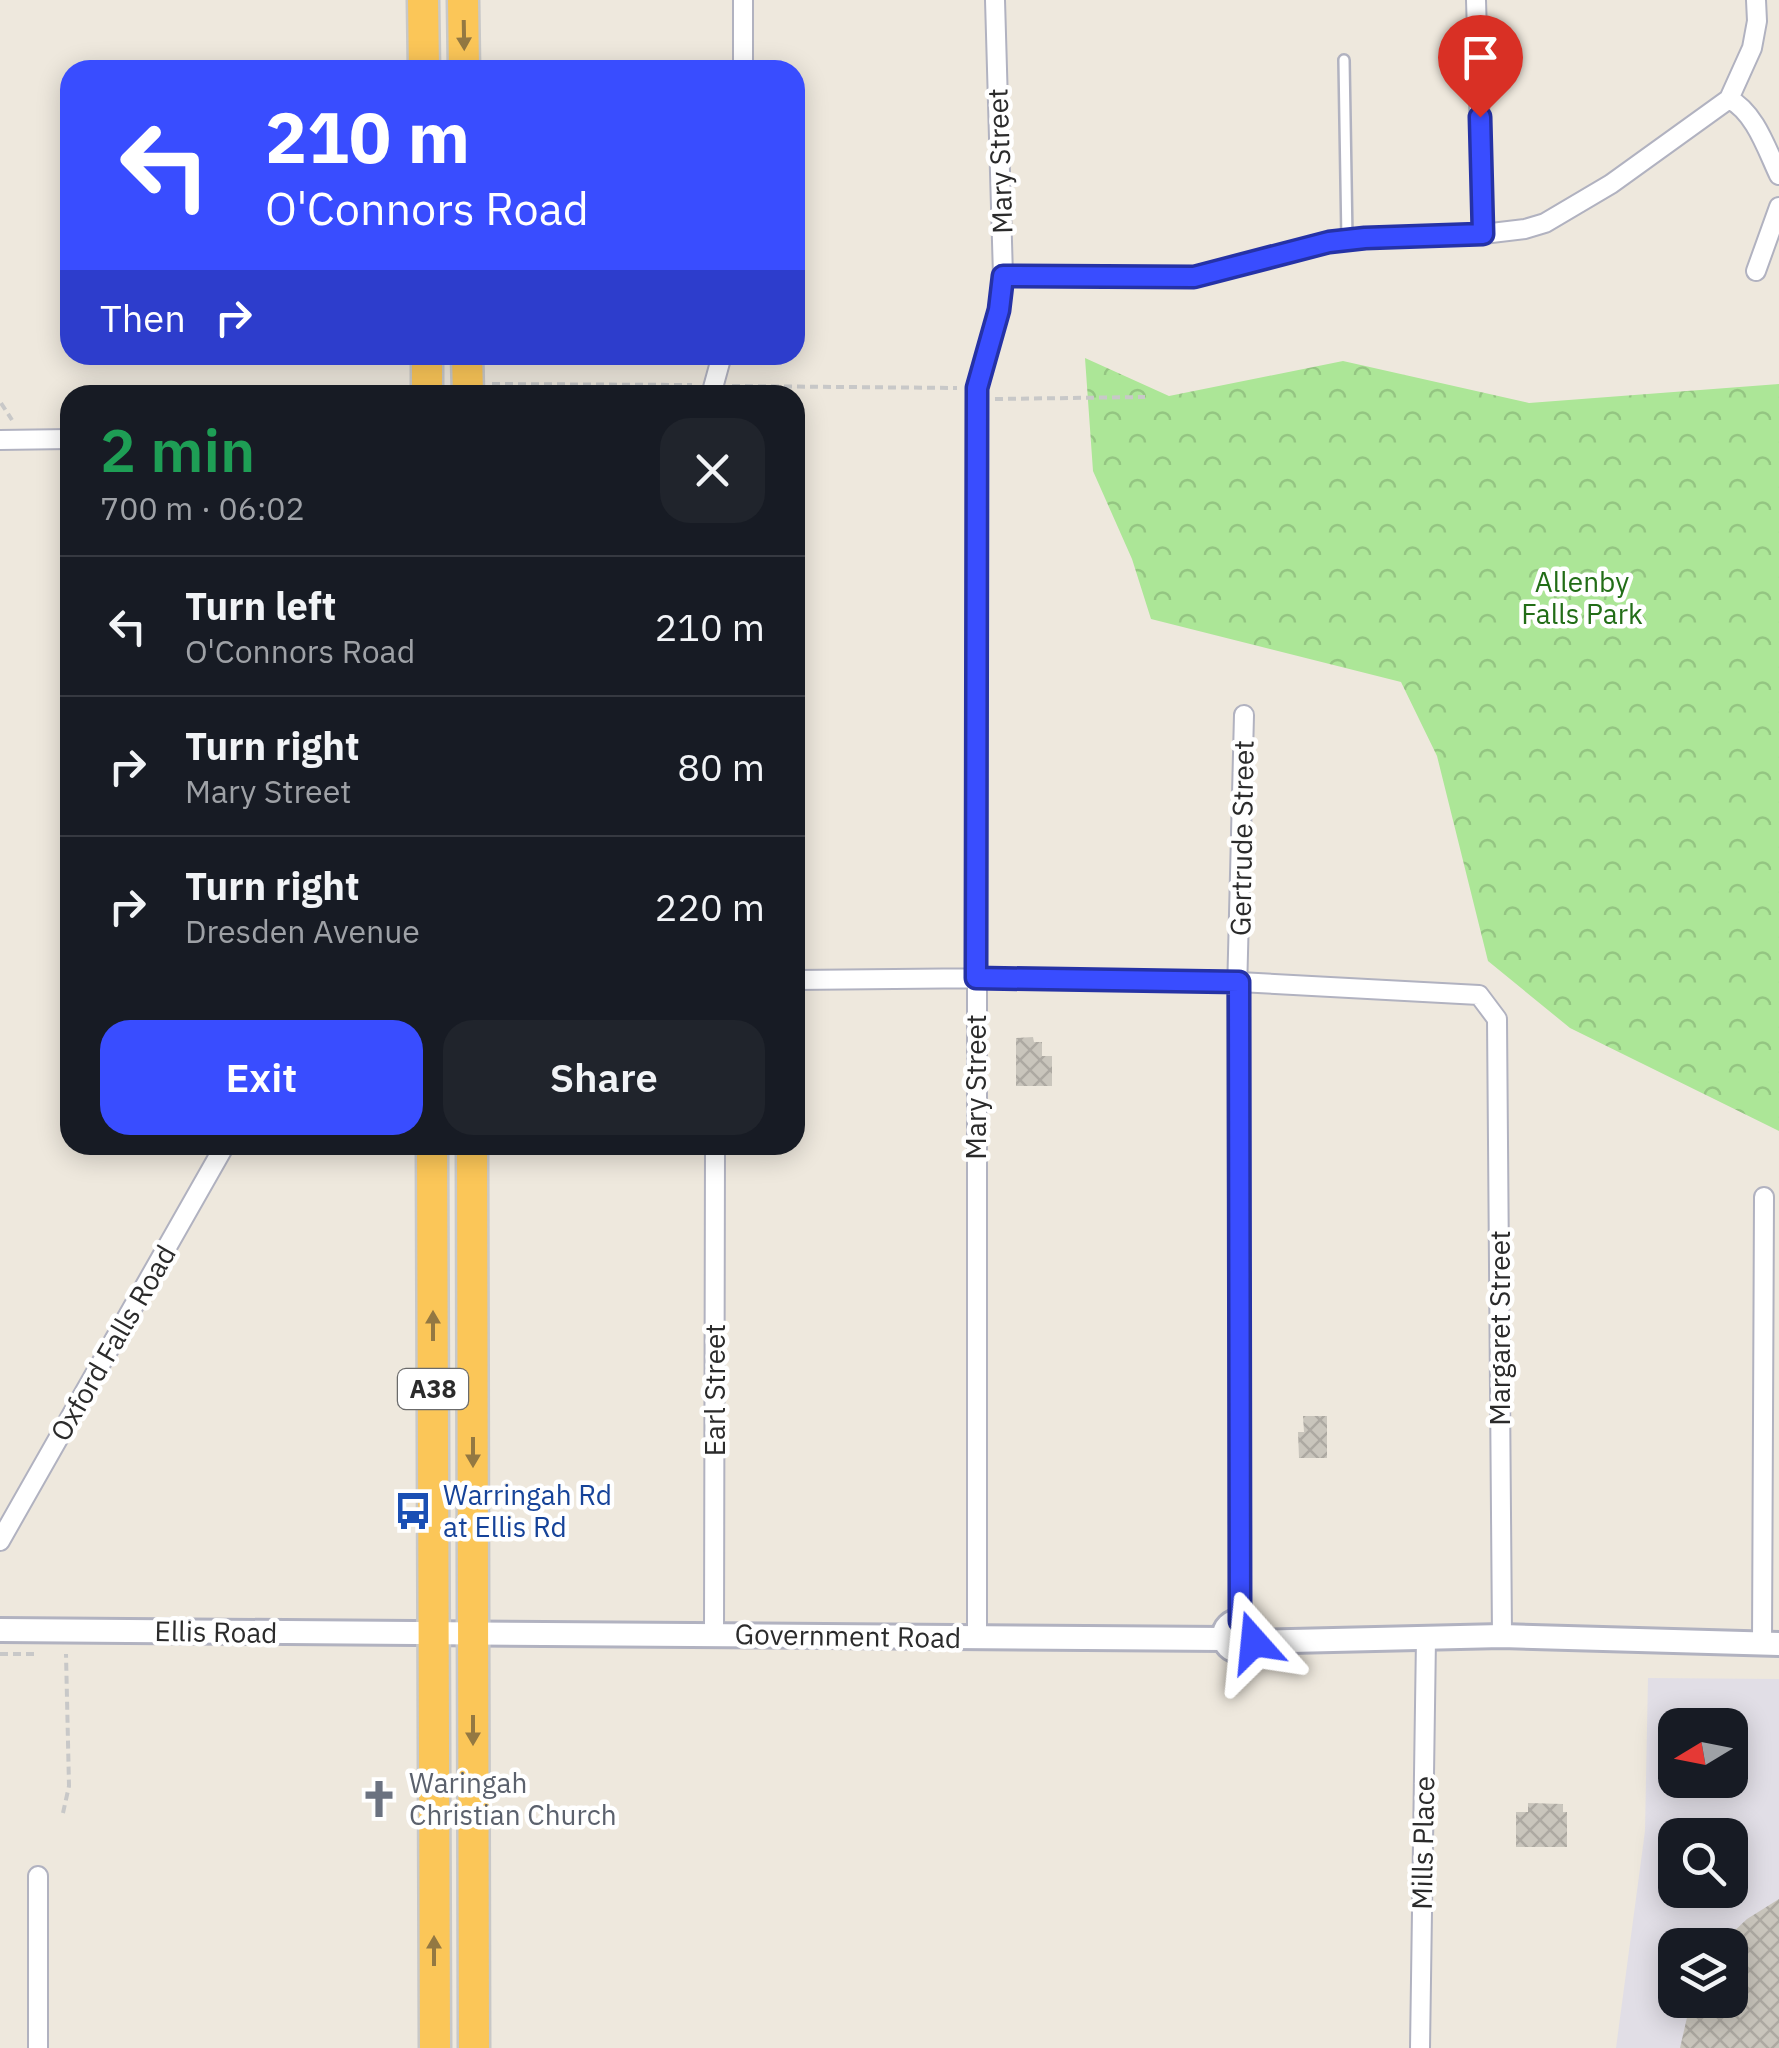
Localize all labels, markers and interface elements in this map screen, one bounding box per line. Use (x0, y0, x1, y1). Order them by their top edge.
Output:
pin (1438, 15, 1523, 118)
one-way arrow (456, 20, 472, 51)
icon: arrive (1453, 30, 1508, 85)
street label: Mary Street (978, 88, 1021, 234)
text: 210 m (265, 91, 470, 182)
icon: left (100, 100, 230, 230)
text: O'Connors Road (265, 179, 589, 237)
icon: right (206, 290, 261, 345)
text: Then (100, 293, 186, 342)
text: 2 min (100, 410, 255, 489)
button: close (660, 418, 765, 523)
text: 700 m · 06:02 (100, 487, 305, 529)
park label: Allenby Falls Park (1521, 563, 1643, 632)
text: Turn left (185, 581, 336, 630)
icon: left (100, 599, 155, 654)
text: 210 m (654, 602, 765, 651)
text: O'Connors Road (185, 630, 415, 672)
text: Turn right (185, 721, 360, 770)
icon: right (100, 739, 155, 794)
street label: Gertrude Street (1221, 740, 1262, 936)
text: 80 m (677, 742, 765, 791)
text: Mary Street (185, 770, 351, 812)
text: Turn right (185, 861, 360, 910)
icon: right (100, 879, 155, 934)
text: 220 m (654, 882, 765, 931)
text: Dresden Avenue (185, 910, 420, 952)
street label: Mary Street (957, 1014, 994, 1160)
button: Exit (100, 1020, 423, 1135)
button: Share (443, 1020, 765, 1135)
street label: Margaret Street (1481, 1230, 1518, 1426)
street label: Oxford Falls Road (41, 1238, 184, 1448)
one-way arrow (425, 1310, 441, 1342)
street label: Earl Street (696, 1324, 733, 1456)
road number: A38 (398, 1369, 468, 1409)
one-way arrow (465, 1437, 481, 1469)
place label: Warringah Rd at Ellis Rd (443, 1476, 612, 1545)
bus stop icon: Warringah Rd at Ellis Rd (392, 1490, 434, 1532)
position arrow (1202, 1590, 1306, 1694)
street label: Ellis Road (154, 1612, 278, 1651)
street label: Government Road (734, 1615, 962, 1656)
north arrow (1658, 1708, 1748, 1798)
map controls (1658, 1708, 1748, 2018)
one-way arrow (465, 1715, 481, 1747)
place label: Waringah Christian Church (409, 1764, 617, 1833)
street label: Mills Place (1403, 1776, 1442, 1910)
church icon: Waringah Christian Church (358, 1778, 400, 1820)
button: search (1658, 1818, 1748, 1908)
button: layers (1658, 1928, 1748, 2018)
one-way arrow (426, 1934, 442, 1966)

